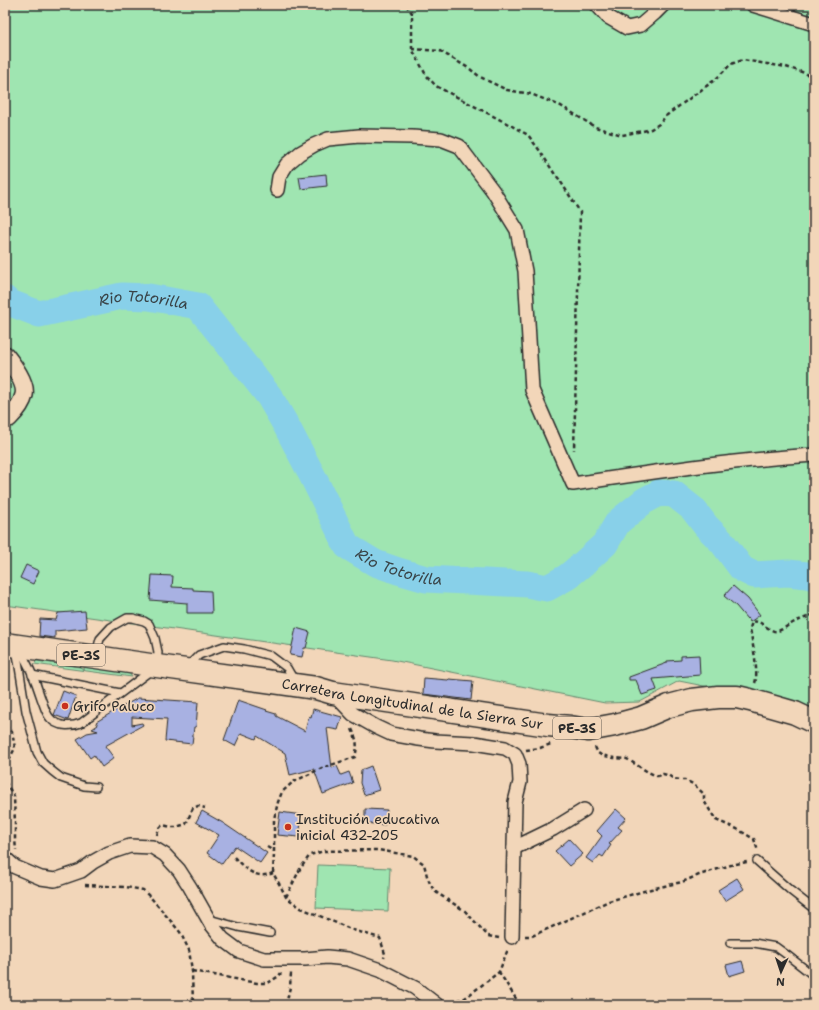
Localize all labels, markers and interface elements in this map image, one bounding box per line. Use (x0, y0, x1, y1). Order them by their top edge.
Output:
water label: Rio Totorilla (97, 286, 190, 314)
water label: Rio Totorilla (352, 544, 443, 590)
road number: PE-3S (57, 644, 105, 666)
street label: Carretera Longitudinal de la Sierra Sur (281, 674, 545, 733)
place label: Grifo Paluco (73, 697, 155, 715)
marker: Grifo Paluco (60, 701, 70, 711)
road number: PE-3S (553, 717, 601, 739)
place label: Institución educativa inicial 432-205 (296, 810, 440, 844)
marker: Institución educativa inicial 432-205 (283, 822, 293, 832)
north arrow (761, 952, 801, 992)
text: N (775, 974, 785, 989)

